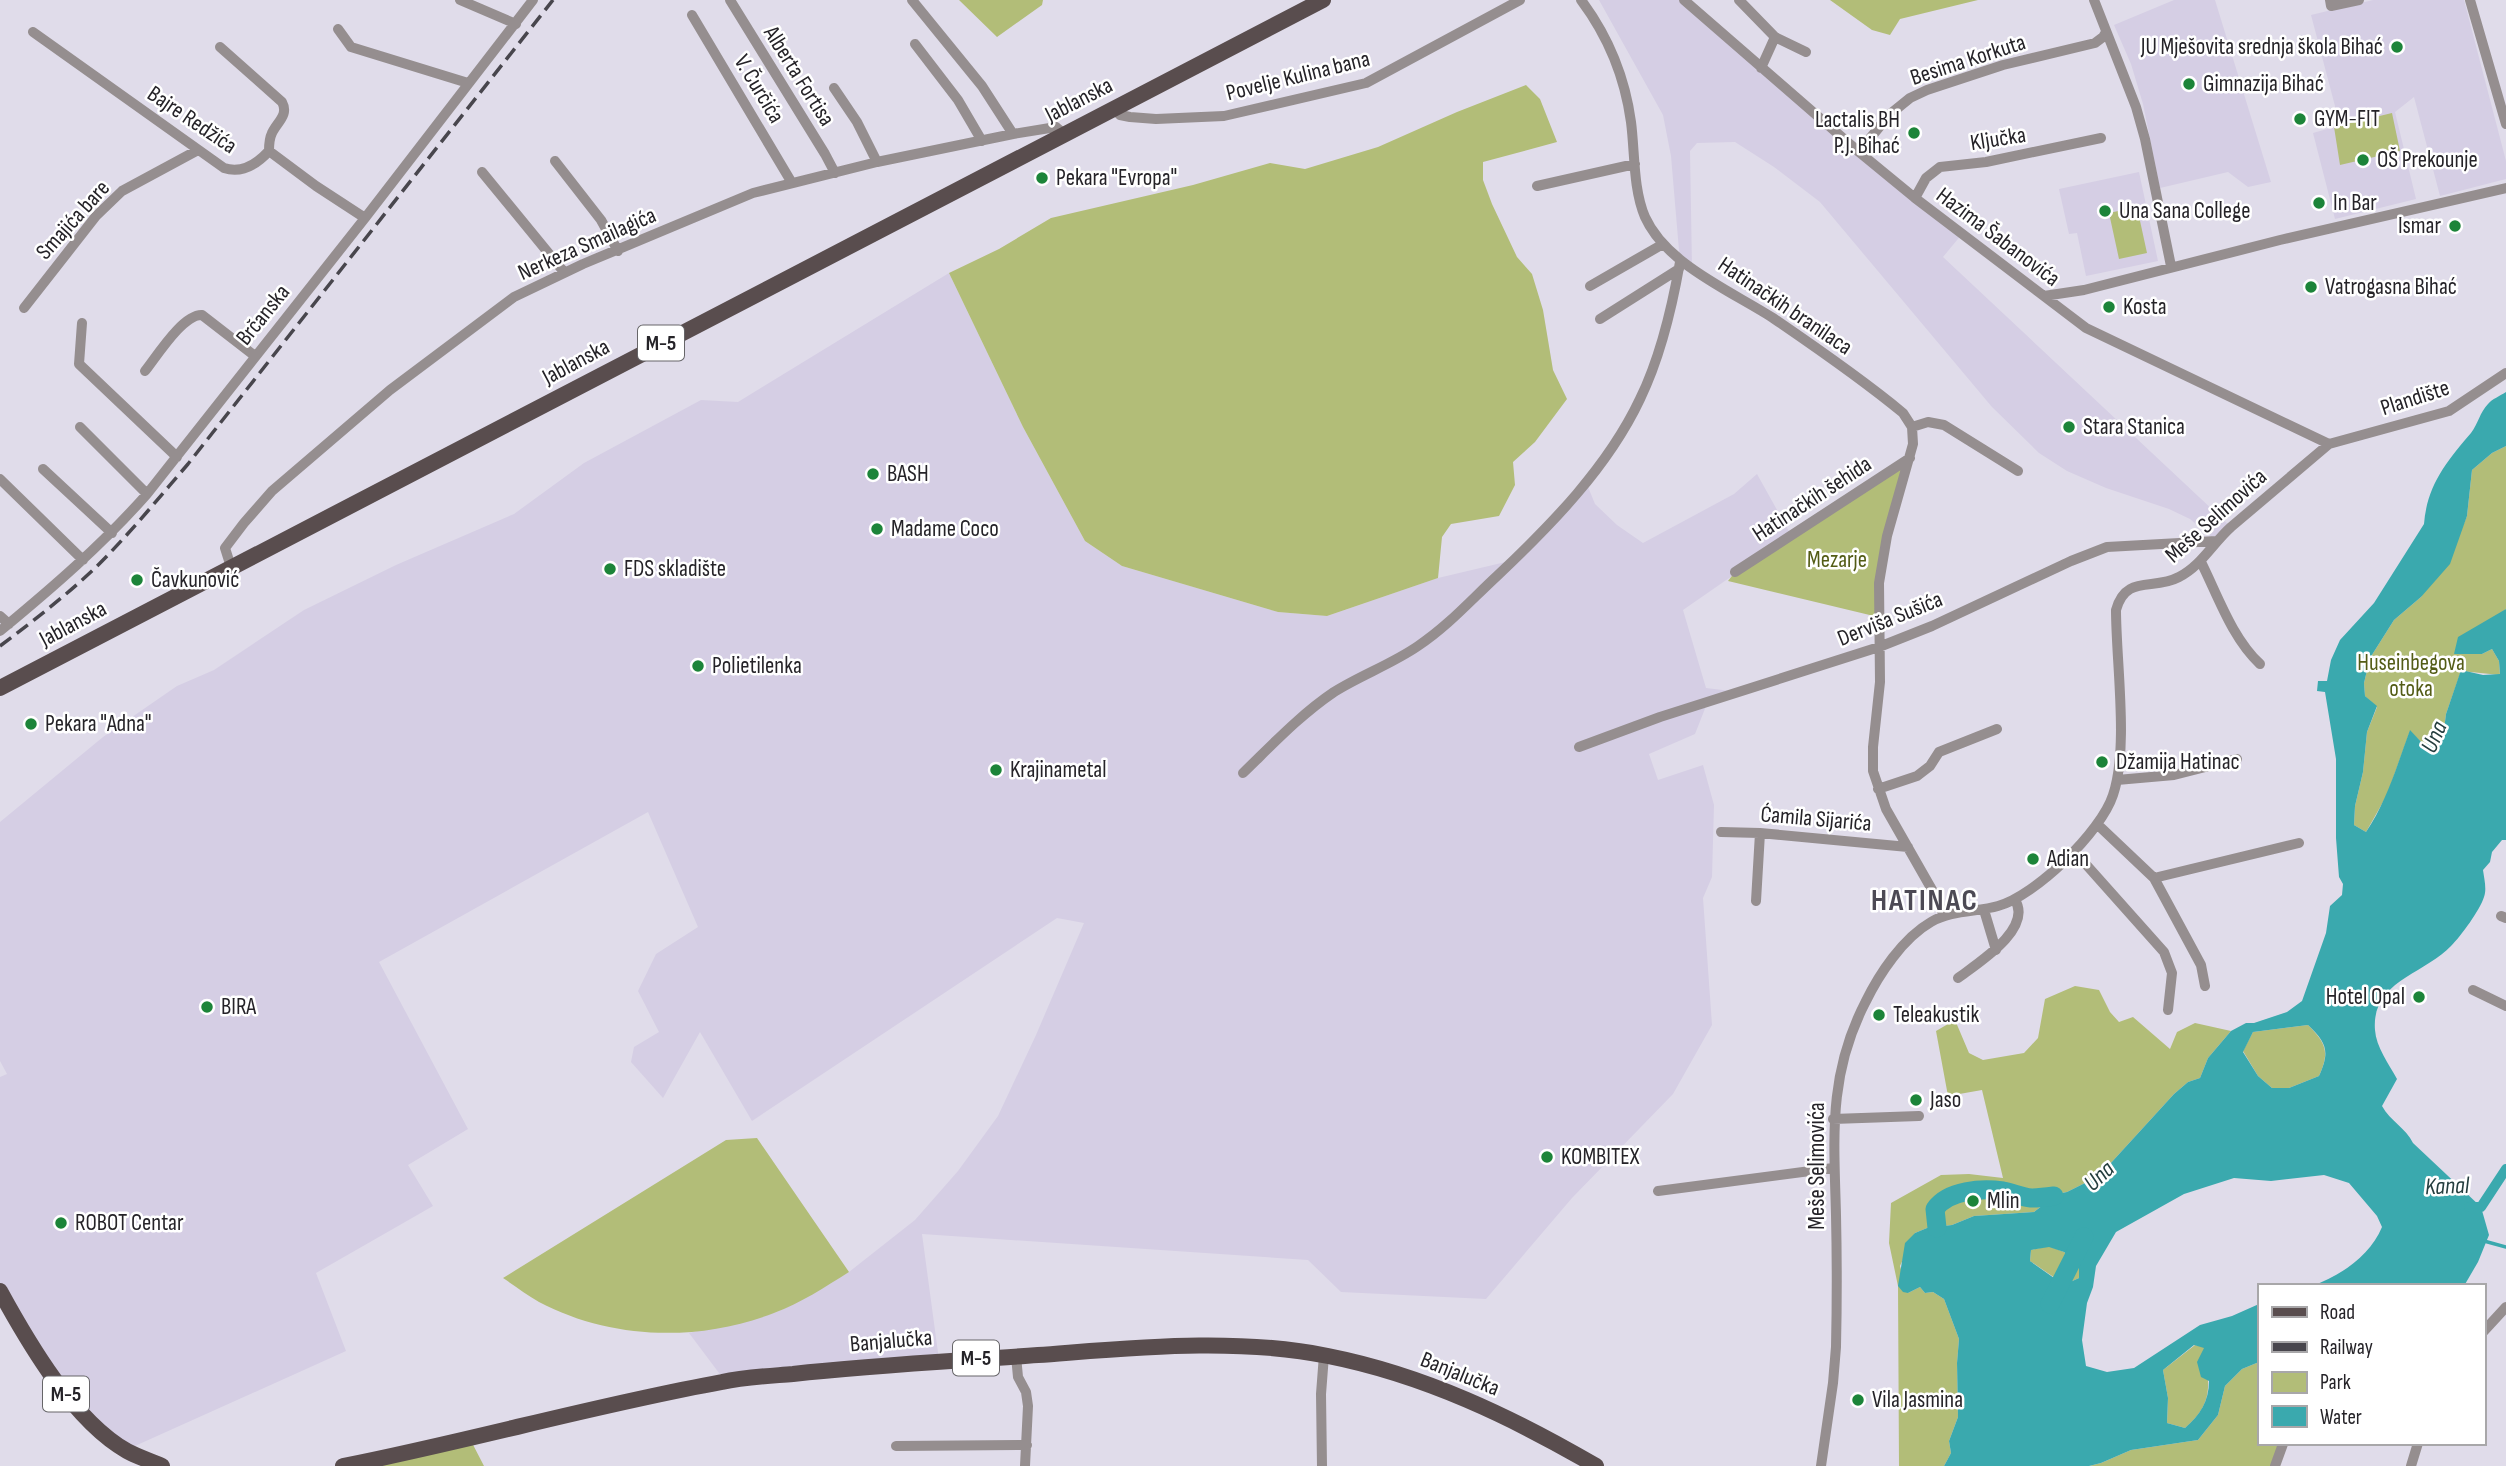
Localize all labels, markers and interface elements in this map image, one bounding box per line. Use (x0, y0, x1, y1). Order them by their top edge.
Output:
street label: Alberta Fortisa (757, 20, 841, 131)
street label: Besima Korkuta (1907, 28, 2029, 92)
place label: JU Mješovita srednja škola Bihać (2140, 33, 2383, 61)
marker: JU Mješovita srednja škola Bihać (2389, 39, 2405, 55)
street label: Povelje Kulina bana (1223, 45, 1373, 107)
street label: V. Čurčića (728, 50, 790, 128)
place label: Gimnazija Bihać (2203, 70, 2324, 98)
street label: Jablanska (1040, 71, 1117, 129)
marker: Gimnazija Bihać (2181, 76, 2197, 92)
street label: Bajre Redžića (142, 80, 242, 160)
place label: GYM-FIT (2314, 105, 2380, 133)
place label: Lactalis BH P.J. Bihać (1815, 106, 1900, 160)
marker: GYM-FIT (2292, 111, 2308, 127)
street label: Ključka (1968, 121, 2028, 157)
marker: Lactalis BH P.J. Bihać (1906, 125, 1922, 141)
place label: OŠ Prekounje (2377, 146, 2478, 174)
marker: OŠ Prekounje (2355, 152, 2371, 168)
place label: Pekara "Evropa" (1056, 164, 1177, 192)
marker: Pekara "Evropa" (1034, 170, 1050, 186)
street label: Smajića bare (30, 175, 116, 265)
street label: Hazima Šabanovića (1931, 181, 2065, 293)
place label: In Bar (2333, 189, 2377, 217)
marker: In Bar (2311, 195, 2327, 211)
place label: Una Sana College (2119, 197, 2250, 225)
street label: Nerkeza Smailagića (514, 201, 660, 287)
marker: Una Sana College (2097, 203, 2113, 219)
place label: Ismar (2398, 212, 2441, 240)
marker: Ismar (2447, 218, 2463, 234)
street label: Hatinačkih branilaca (1713, 251, 1857, 361)
place label: Vatrogasna Bihać (2325, 273, 2457, 301)
street label: Brčanska (230, 279, 296, 351)
marker: Vatrogasna Bihać (2303, 279, 2319, 295)
place label: Kosta (2123, 293, 2167, 321)
marker: Kosta (2101, 299, 2117, 315)
road number: M-5 (638, 326, 684, 360)
street label: Jablanska (537, 333, 614, 392)
street label: Plandište (2377, 374, 2453, 422)
place label: Stara Stanica (2083, 413, 2185, 441)
marker: Stara Stanica (2061, 419, 2077, 435)
street label: Hatinačkih šehida (1747, 450, 1877, 548)
place label: BASH (887, 460, 929, 488)
street label: Meše Selimovića (2159, 463, 2273, 569)
marker: BASH (865, 466, 881, 482)
place label: Madame Coco (891, 515, 999, 543)
marker: Madame Coco (869, 521, 885, 537)
park label: Mezarje (1807, 546, 1867, 574)
place label: FDS skladište (624, 555, 726, 583)
marker: FDS skladište (602, 561, 618, 577)
place label: Čavkunović (151, 566, 239, 594)
marker: Čavkunović (129, 572, 145, 588)
street label: Derviša Sušića (1833, 585, 1947, 653)
street label: Jablanska (34, 595, 111, 654)
park label: Huseinbegova otoka (2357, 649, 2465, 703)
place label: Polietilenka (712, 652, 802, 680)
marker: Polietilenka (690, 658, 706, 674)
place label: Pekara "Adna" (45, 710, 152, 738)
marker: Pekara "Adna" (23, 716, 39, 732)
water label: Una (2414, 716, 2454, 757)
place label: Džamija Hatinac (2116, 748, 2240, 776)
marker: Džamija Hatinac (2094, 754, 2110, 770)
place label: Krajinametal (1010, 756, 1106, 784)
marker: Krajinametal (988, 762, 1004, 778)
street label: Ćamila Sijarića (1759, 800, 1873, 838)
place label: Adian (2046, 845, 2089, 873)
marker: Adian (2025, 851, 2041, 867)
district label: HATINAC (1871, 883, 1979, 919)
place label: Hotel Opal (2326, 983, 2405, 1011)
marker: Hotel Opal (2411, 989, 2427, 1005)
place label: BIRA (221, 993, 256, 1021)
marker: BIRA (199, 999, 215, 1015)
place label: Teleakustik (1893, 1001, 1979, 1029)
marker: Teleakustik (1871, 1007, 1887, 1023)
place label: Jaso (1929, 1086, 1961, 1114)
marker: Jaso (1908, 1092, 1924, 1108)
street label: Meše Selimovića (1803, 1102, 1831, 1230)
place label: KOMBITEX (1561, 1143, 1640, 1171)
marker: KOMBITEX (1539, 1149, 1555, 1165)
water label: Una (2078, 1154, 2121, 1197)
water label: Kanal (2424, 1171, 2470, 1201)
place label: Mlin (1987, 1187, 2020, 1215)
marker: Mlin (1965, 1193, 1981, 1209)
place label: ROBOT Centar (75, 1209, 184, 1237)
marker: ROBOT Centar (53, 1215, 69, 1231)
legend (2258, 1284, 2485, 1445)
text: Road (2320, 1300, 2355, 1325)
street label: Banjalučka (849, 1323, 933, 1359)
text: Railway (2320, 1335, 2373, 1360)
road number: M-5 (953, 1340, 999, 1376)
street label: Banjalučka (1416, 1346, 1504, 1402)
text: Park (2320, 1370, 2351, 1395)
road number: M-5 (43, 1376, 89, 1412)
place label: Vila Jasmina (1872, 1386, 1963, 1414)
marker: Vila Jasmina (1850, 1392, 1866, 1408)
text: Water (2320, 1405, 2362, 1430)

